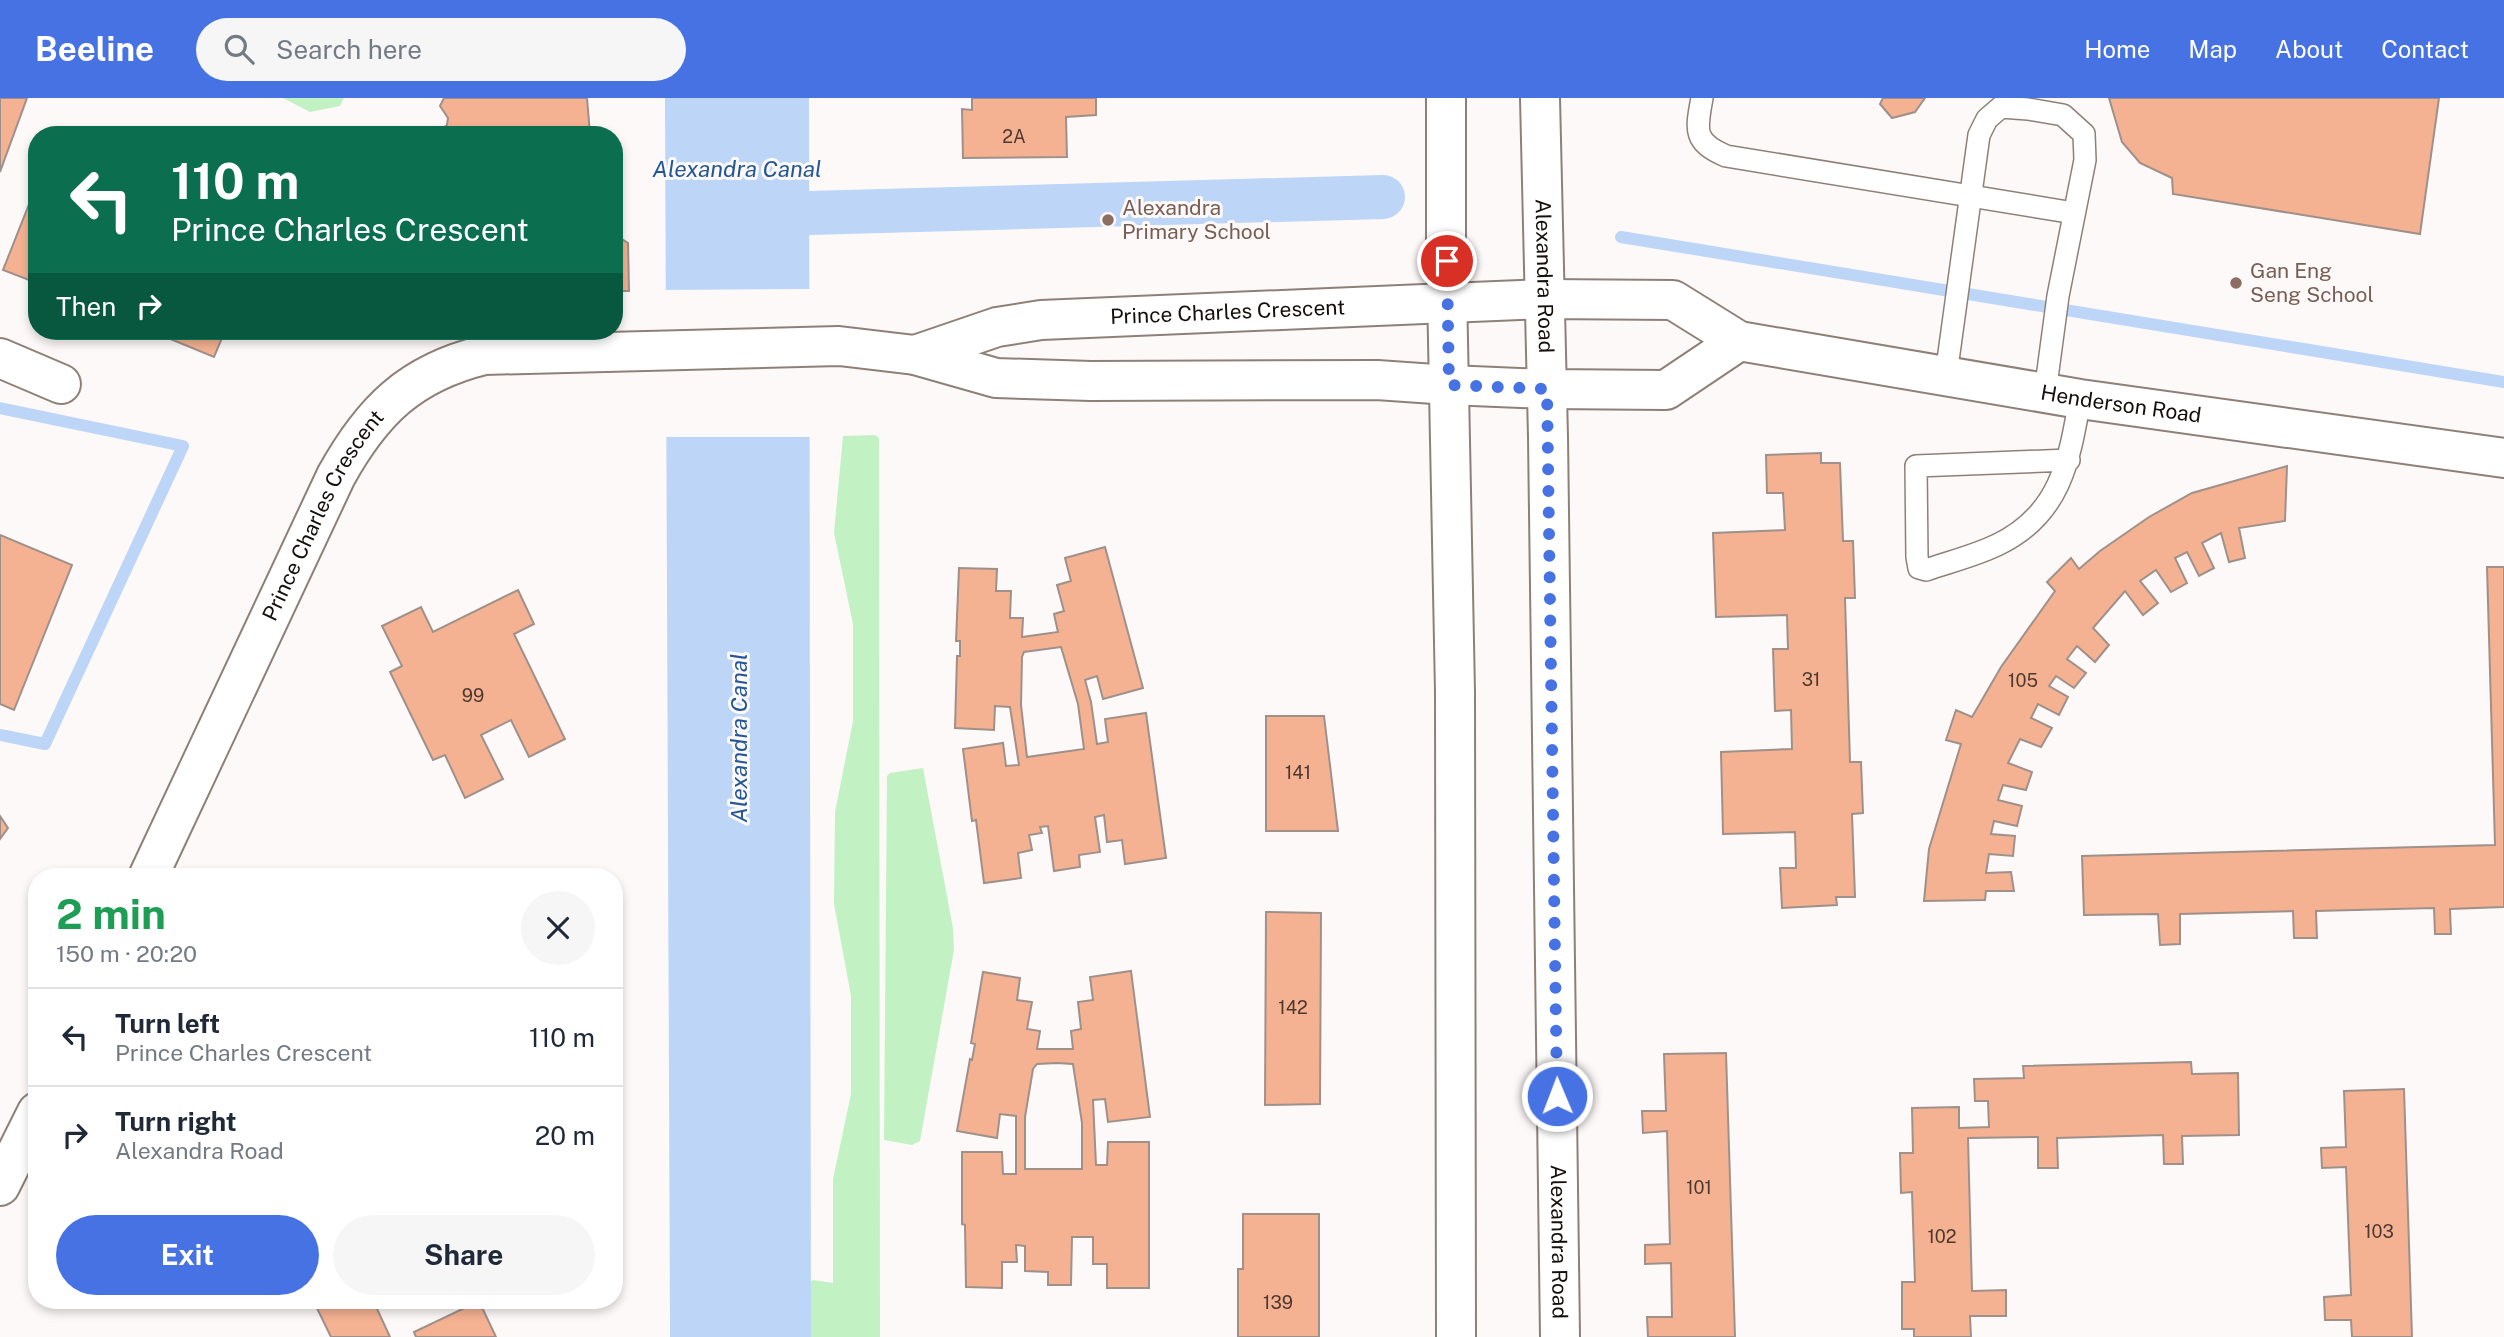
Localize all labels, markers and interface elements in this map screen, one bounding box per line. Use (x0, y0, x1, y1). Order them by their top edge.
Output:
search box (196, 18, 686, 81)
text: Beeline (35, 30, 154, 68)
icon: search (220, 30, 258, 68)
text: Search here (276, 34, 422, 65)
text: Home (2084, 35, 2150, 63)
text: Map (2188, 35, 2237, 63)
text: About (2275, 35, 2343, 63)
text: Contact (2381, 35, 2469, 63)
house number: 2A (1002, 126, 1026, 147)
text: 110 m (171, 152, 299, 210)
icon: left (56, 154, 147, 245)
water label: Alexandra Canal (652, 155, 822, 182)
place label: Alexandra Primary School (1122, 195, 1271, 244)
street label: Alexandra Road (1530, 199, 1559, 353)
text: Prince Charles Crescent (171, 211, 529, 248)
marker: Alexandra Primary School (1100, 212, 1116, 228)
pin (1417, 231, 1477, 291)
icon: arrive (1428, 242, 1466, 280)
place label: Gan Eng Seng School (2250, 258, 2374, 307)
marker: Gan Eng Seng School (2228, 275, 2244, 291)
icon: right (130, 287, 168, 325)
text: Then (56, 291, 116, 322)
street label: Prince Charles Crescent (1110, 294, 1346, 329)
street label: Henderson Road (2039, 380, 2203, 428)
street label: Prince Charles Crescent (257, 404, 389, 625)
water label: Alexandra Canal (725, 653, 752, 823)
house number: 31 (1802, 669, 1820, 690)
house number: 105 (2008, 670, 2038, 691)
house number: 99 (462, 685, 484, 706)
house number: 141 (1285, 762, 1311, 783)
text: 2 min (56, 889, 166, 938)
button: close (521, 891, 595, 965)
text: 150 m · 20:20 (56, 940, 197, 967)
house number: 142 (1278, 997, 1308, 1018)
text: Turn left (115, 1008, 220, 1039)
icon: left (56, 1018, 94, 1056)
text: 110 m (529, 1022, 595, 1053)
text: Prince Charles Crescent (115, 1039, 372, 1066)
position arrow (1520, 1059, 1594, 1133)
text: Turn right (115, 1106, 237, 1137)
icon: right (56, 1116, 94, 1154)
text: 20 m (535, 1120, 595, 1151)
text: Alexandra Road (115, 1137, 284, 1164)
street label: Alexandra Road (1546, 1165, 1573, 1319)
house number: 101 (1686, 1177, 1712, 1198)
button: Exit (56, 1215, 319, 1295)
button: Share (333, 1215, 595, 1295)
house number: 103 (2364, 1221, 2394, 1242)
house number: 102 (1927, 1226, 1957, 1247)
house number: 139 (1263, 1292, 1293, 1313)

